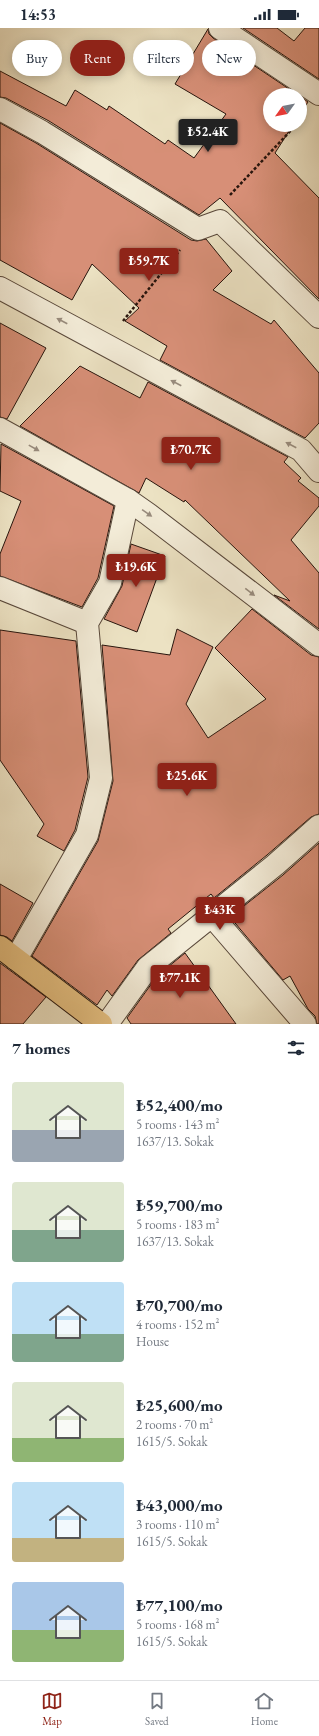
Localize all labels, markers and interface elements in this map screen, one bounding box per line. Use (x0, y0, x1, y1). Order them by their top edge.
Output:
text: 14:53 (20, 5, 56, 24)
chip: Buy (12, 40, 62, 76)
chip: Rent (70, 40, 125, 76)
chip: Filters (133, 40, 194, 76)
chip: New (202, 40, 256, 76)
north arrow (263, 88, 307, 132)
map controls (263, 88, 307, 132)
pin: ₺52.4K (175, 119, 241, 153)
text: ₺52.4K (188, 123, 228, 140)
pin: ₺59.7K (116, 248, 182, 282)
text: ₺59.7K (129, 252, 169, 269)
one-way arrow (56, 318, 68, 325)
one-way arrow (170, 380, 182, 386)
pin: ₺70.7K (158, 437, 224, 471)
text: ₺70.7K (171, 441, 211, 458)
one-way arrow (285, 441, 296, 448)
one-way arrow (28, 445, 40, 452)
one-way arrow (142, 509, 152, 517)
pin: ₺19.6K (103, 554, 169, 588)
text: ₺19.6K (116, 558, 156, 575)
one-way arrow (245, 587, 256, 596)
pin: ₺25.6K (154, 763, 220, 797)
text: ₺25.6K (167, 767, 207, 784)
pin: ₺43K (196, 897, 244, 931)
text: ₺43K (205, 901, 235, 918)
pin: ₺77.1K (147, 965, 213, 999)
text: ₺77.1K (160, 969, 200, 986)
text: 7 homes (12, 1037, 70, 1059)
icon: filters (285, 1037, 307, 1059)
text: ₺52,400/mo (136, 1094, 223, 1116)
icon: home (44, 1098, 92, 1146)
text: 5 rooms · 143 m² (136, 1116, 220, 1133)
text: 1637/13. Sokak (136, 1133, 214, 1150)
text: ₺59,700/mo (136, 1194, 223, 1216)
icon: home (44, 1198, 92, 1246)
text: 5 rooms · 183 m² (136, 1216, 220, 1233)
text: 1637/13. Sokak (136, 1233, 214, 1250)
text: ₺70,700/mo (136, 1294, 223, 1316)
icon: home (44, 1298, 92, 1346)
text: 4 rooms · 152 m² (136, 1316, 220, 1333)
text: House (136, 1333, 169, 1350)
text: ₺25,600/mo (136, 1394, 223, 1416)
icon: home (44, 1398, 92, 1446)
text: 2 rooms · 70 m² (136, 1416, 213, 1433)
text: 1615/5. Sokak (136, 1433, 208, 1450)
text: ₺43,000/mo (136, 1494, 223, 1516)
icon: home (44, 1498, 92, 1546)
text: 3 rooms · 110 m² (136, 1516, 220, 1533)
text: 1615/5. Sokak (136, 1533, 208, 1550)
text: ₺77,100/mo (136, 1594, 223, 1616)
icon: home (44, 1598, 92, 1646)
text: 5 rooms · 168 m² (136, 1616, 220, 1633)
text: 1615/5. Sokak (136, 1633, 208, 1650)
tab: Map (41, 1690, 63, 1728)
tab: Saved (145, 1690, 169, 1728)
tab: Home (251, 1690, 278, 1728)

